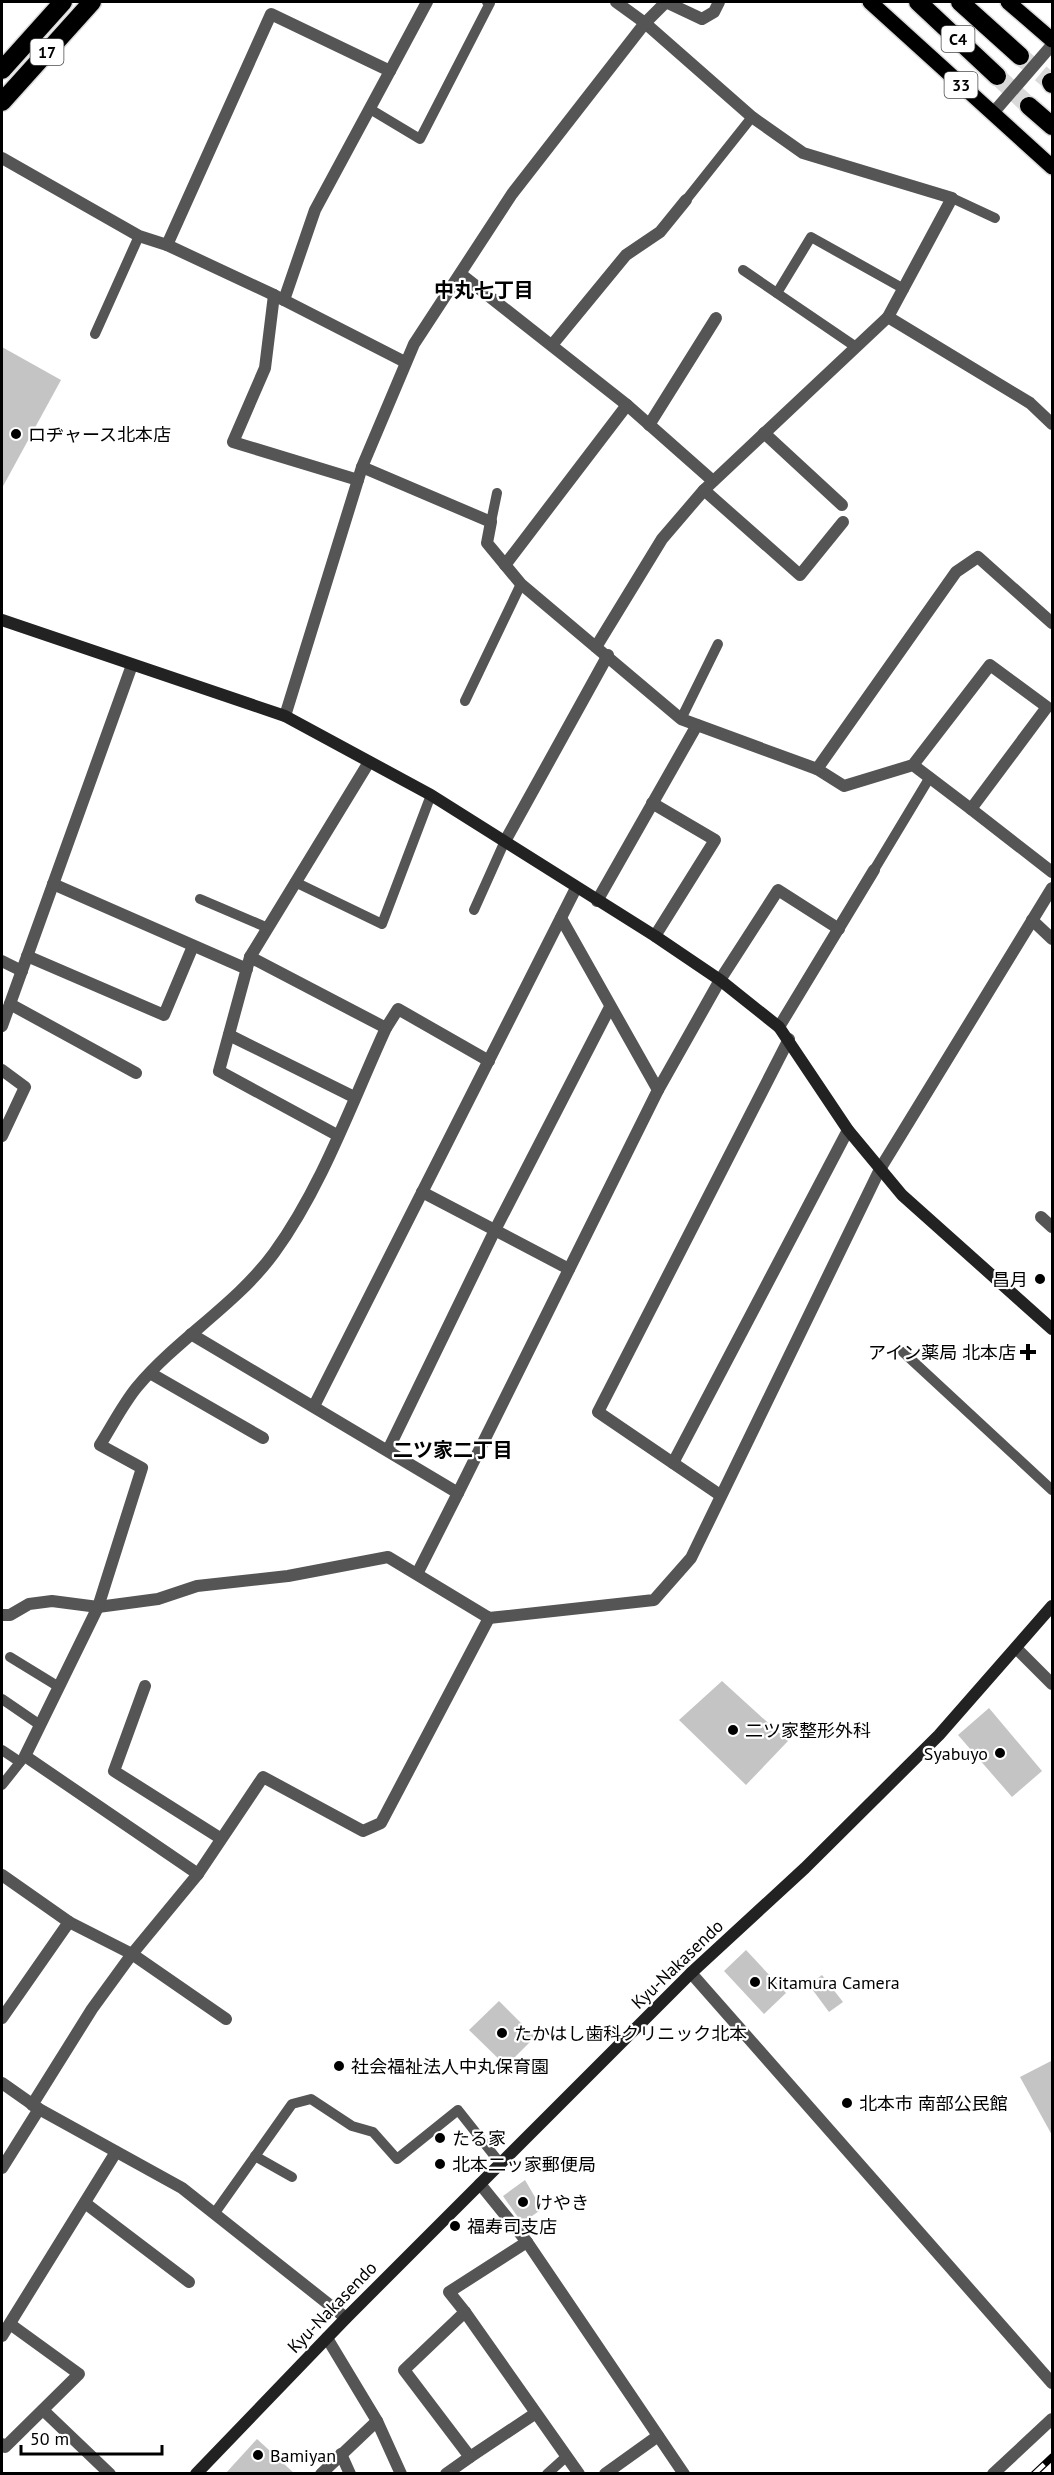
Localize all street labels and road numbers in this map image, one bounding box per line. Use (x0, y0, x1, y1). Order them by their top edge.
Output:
road number: C4 (942, 26, 974, 52)
road number: 17 (30, 39, 63, 65)
road number: 33 (944, 72, 978, 98)
street label: Kyu-Nakasendo (626, 1914, 728, 2014)
street label: Kyu-Nakasendo (282, 2256, 382, 2358)

